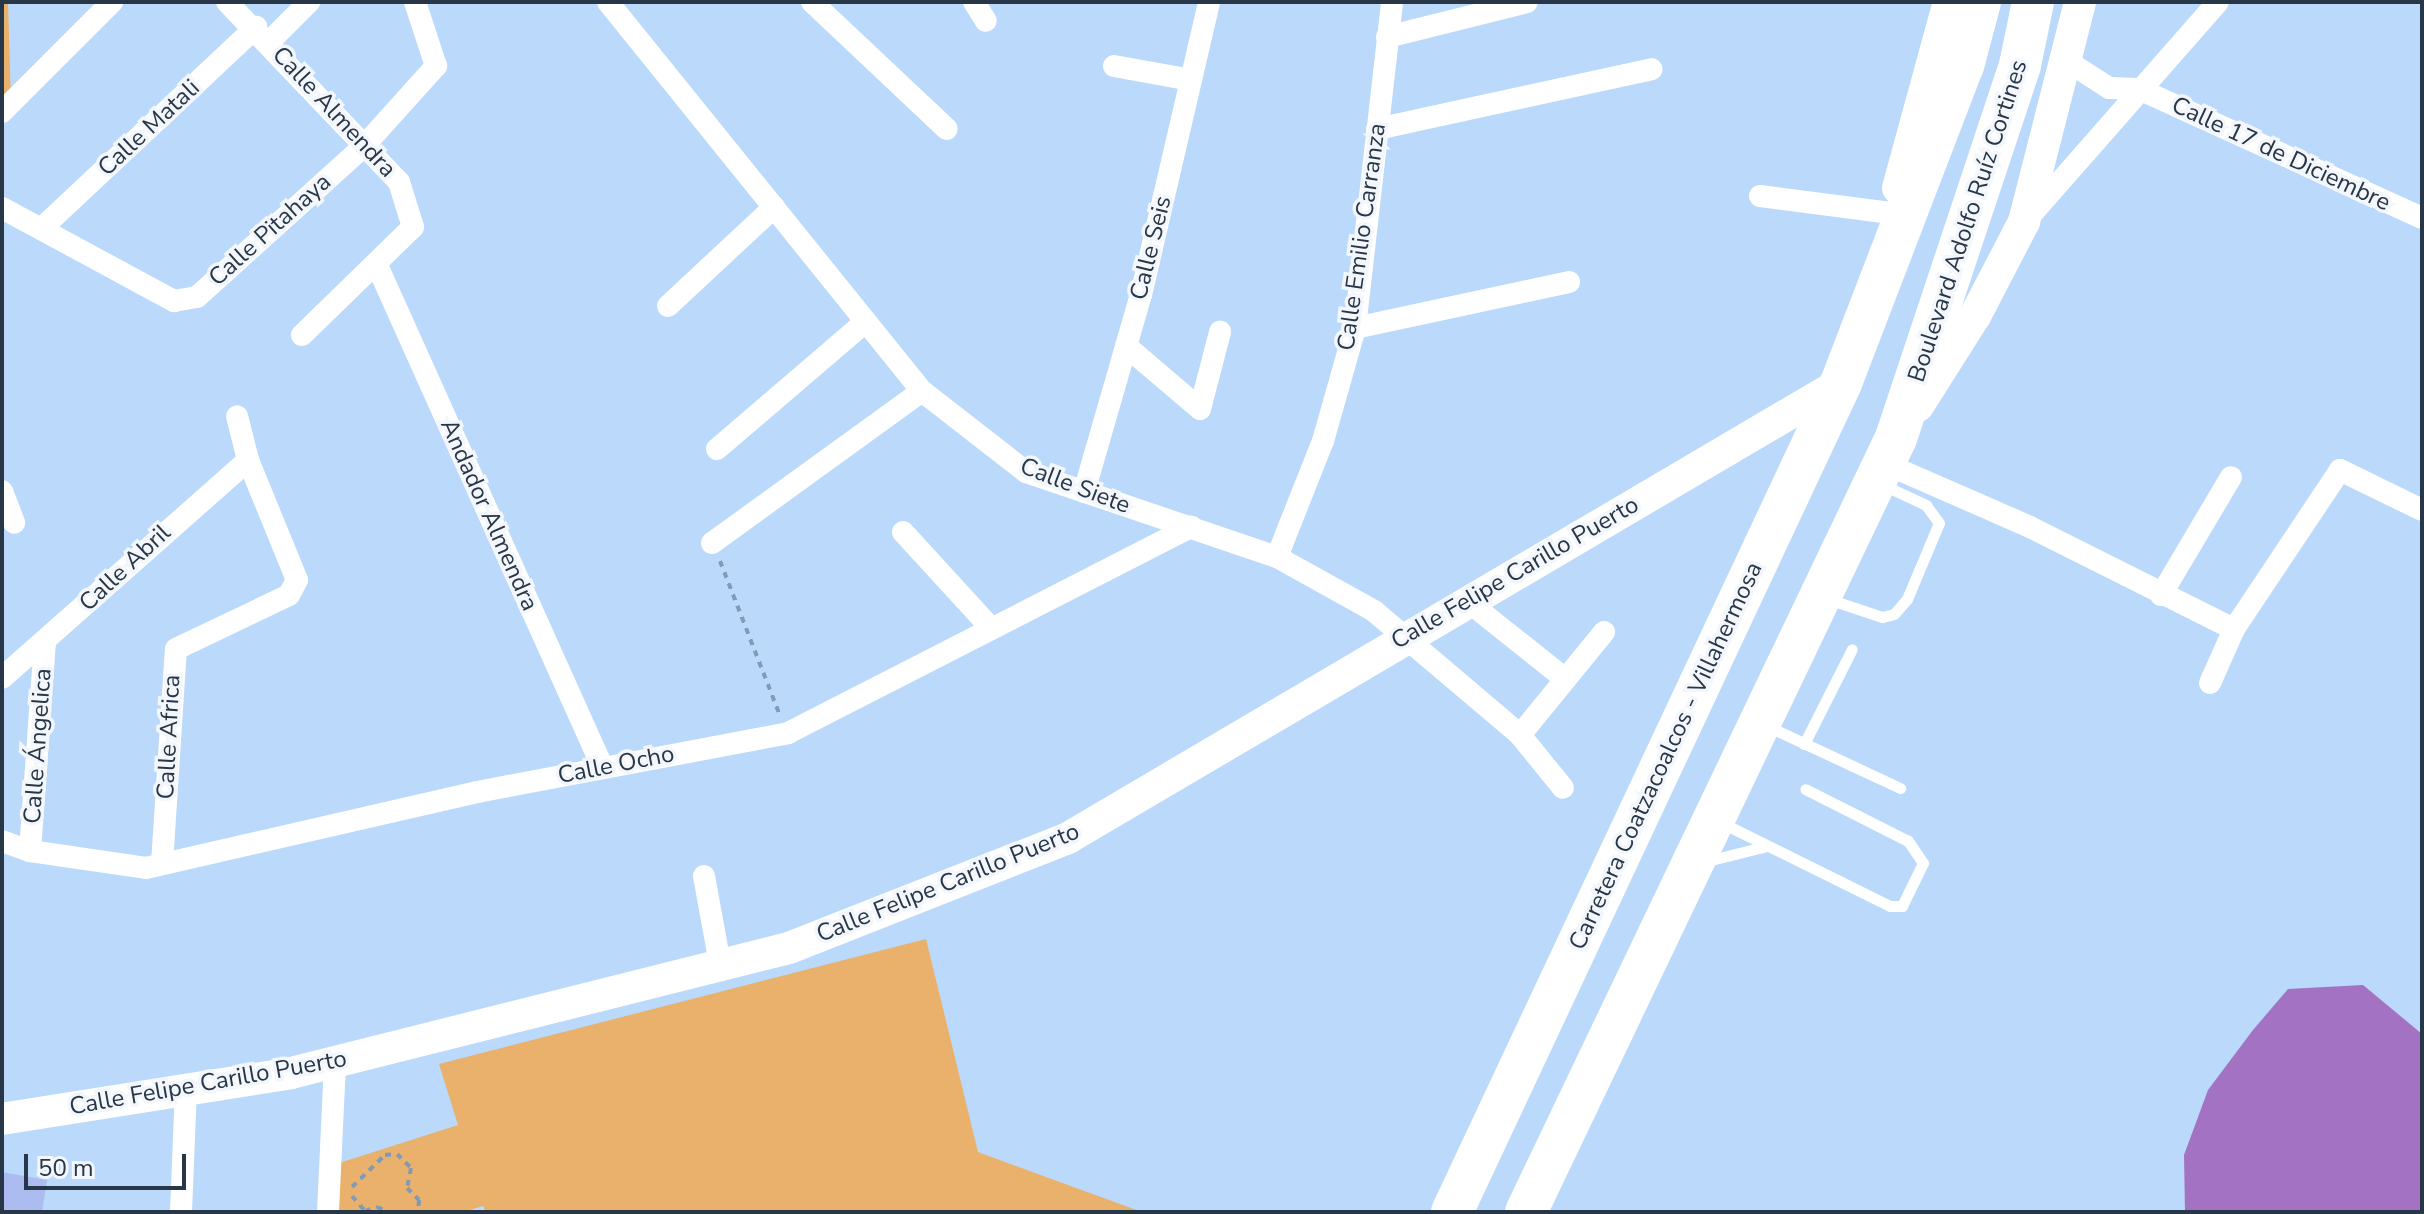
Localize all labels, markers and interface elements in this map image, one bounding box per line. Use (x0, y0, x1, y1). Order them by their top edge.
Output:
street label: Calle Almendra (266, 41, 402, 183)
street label: Boulevard Adolfo Ruíz Cortines (1902, 56, 2034, 386)
street label: Calle Matali (92, 74, 206, 182)
street label: Calle 17 de Diciembre (2167, 91, 2395, 217)
street label: Calle Emilio Carranza (1332, 121, 1392, 353)
street label: Calle Pitahaya (203, 168, 337, 292)
street label: Calle Seis (1124, 193, 1178, 303)
street label: Andador Almendra (434, 415, 544, 615)
street label: Calle Siete (1016, 452, 1134, 520)
street label: Calle Felipe Carillo Puerto (1386, 490, 1644, 656)
street label: Calle Abril (73, 519, 177, 617)
street label: Carretera Coatzacoalcos - Villahermosa (1563, 558, 1769, 954)
street label: Calle Ángelica (18, 667, 58, 825)
street label: Calle Africa (151, 674, 187, 800)
street label: Calle Ocho (555, 740, 677, 790)
street label: Calle Felipe Carillo Puerto (812, 817, 1084, 949)
street label: Calle Felipe Carillo Puerto (67, 1044, 349, 1122)
scale bar (28, 1138, 190, 1188)
text: 50 m (38, 1152, 94, 1184)

